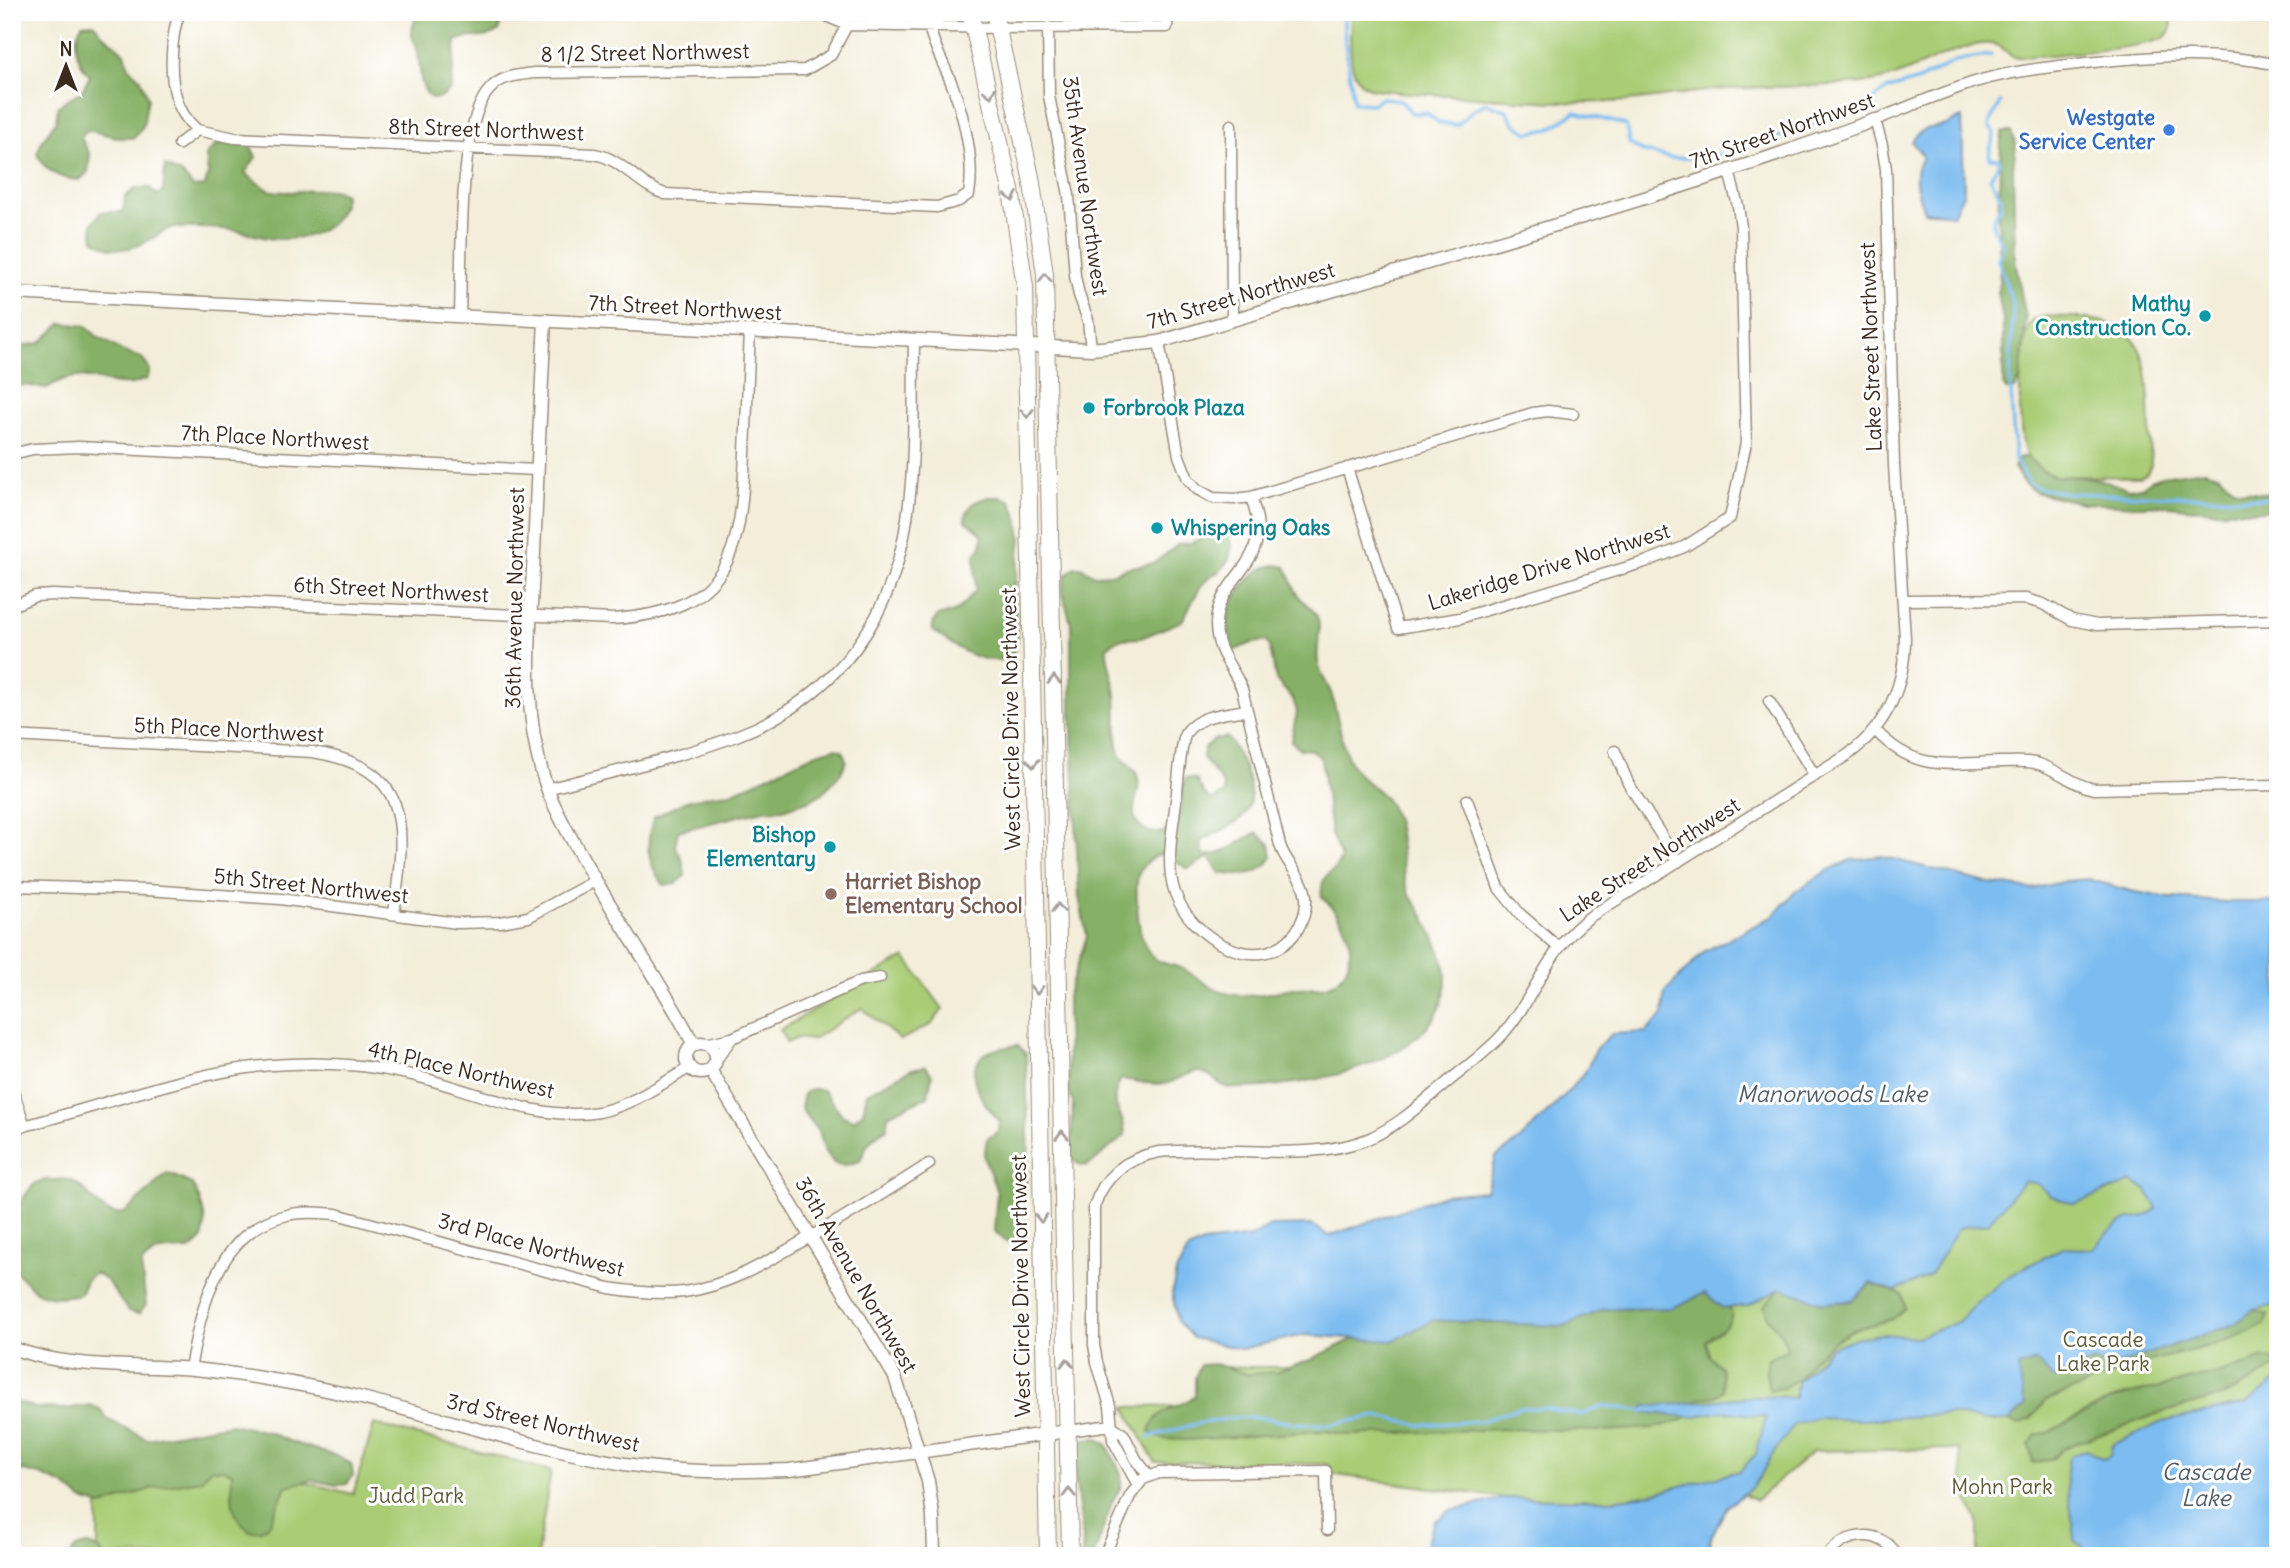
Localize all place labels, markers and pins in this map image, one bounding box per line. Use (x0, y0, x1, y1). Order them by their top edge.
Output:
place label: Westgate Service Center (2019, 104, 2155, 155)
marker: Westgate Service Center (2161, 122, 2177, 138)
place label: Mathy Construction Co. (2035, 290, 2191, 341)
marker: Mathy Construction Co. (2197, 308, 2213, 324)
place label: Forbrook Plaza (1103, 394, 1245, 421)
marker: Forbrook Plaza (1081, 400, 1097, 416)
place label: Whispering Oaks (1171, 514, 1331, 541)
marker: Whispering Oaks (1149, 520, 1165, 536)
place label: Bishop Elementary (706, 821, 816, 872)
marker: Bishop Elementary (822, 839, 838, 855)
place label: Harriet Bishop Elementary School (845, 868, 1022, 919)
marker: Harriet Bishop Elementary School (823, 886, 839, 902)

